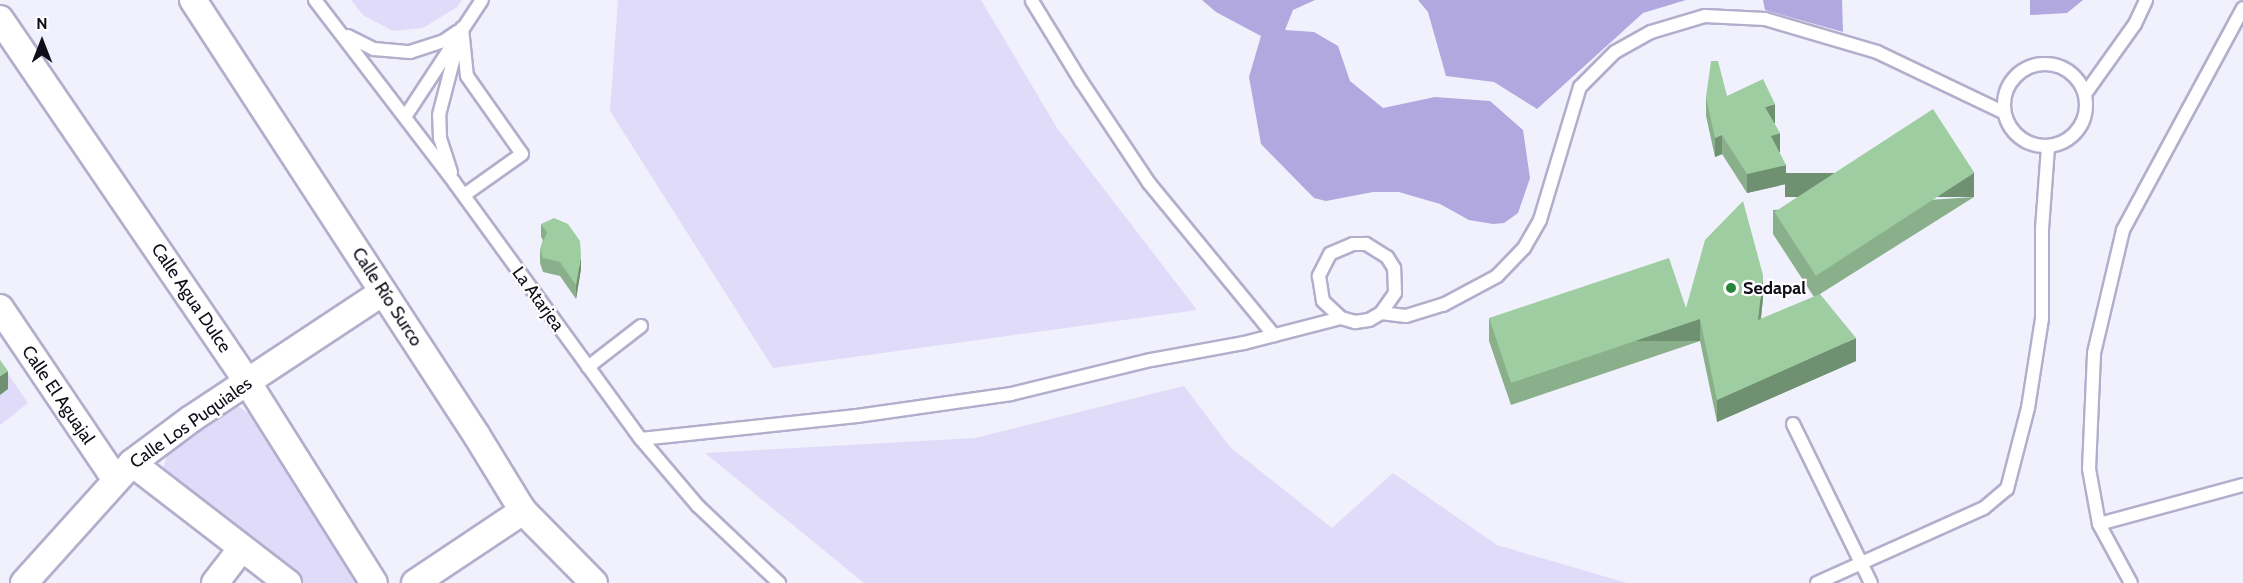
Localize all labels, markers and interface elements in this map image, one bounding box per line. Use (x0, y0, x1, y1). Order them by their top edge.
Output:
north arrow (12, 12, 72, 72)
text: N (36, 14, 48, 33)
street label: Calle Agua Dulce (146, 239, 236, 357)
street label: Calle Río Surco (347, 244, 427, 350)
street label: La Atarjea (507, 263, 569, 335)
place label: Sedapal (1743, 277, 1806, 299)
marker: Sedapal (1724, 281, 1738, 295)
street label: Calle El Aguajal (17, 342, 99, 448)
street label: Calle Los Puquiales (126, 373, 256, 473)

